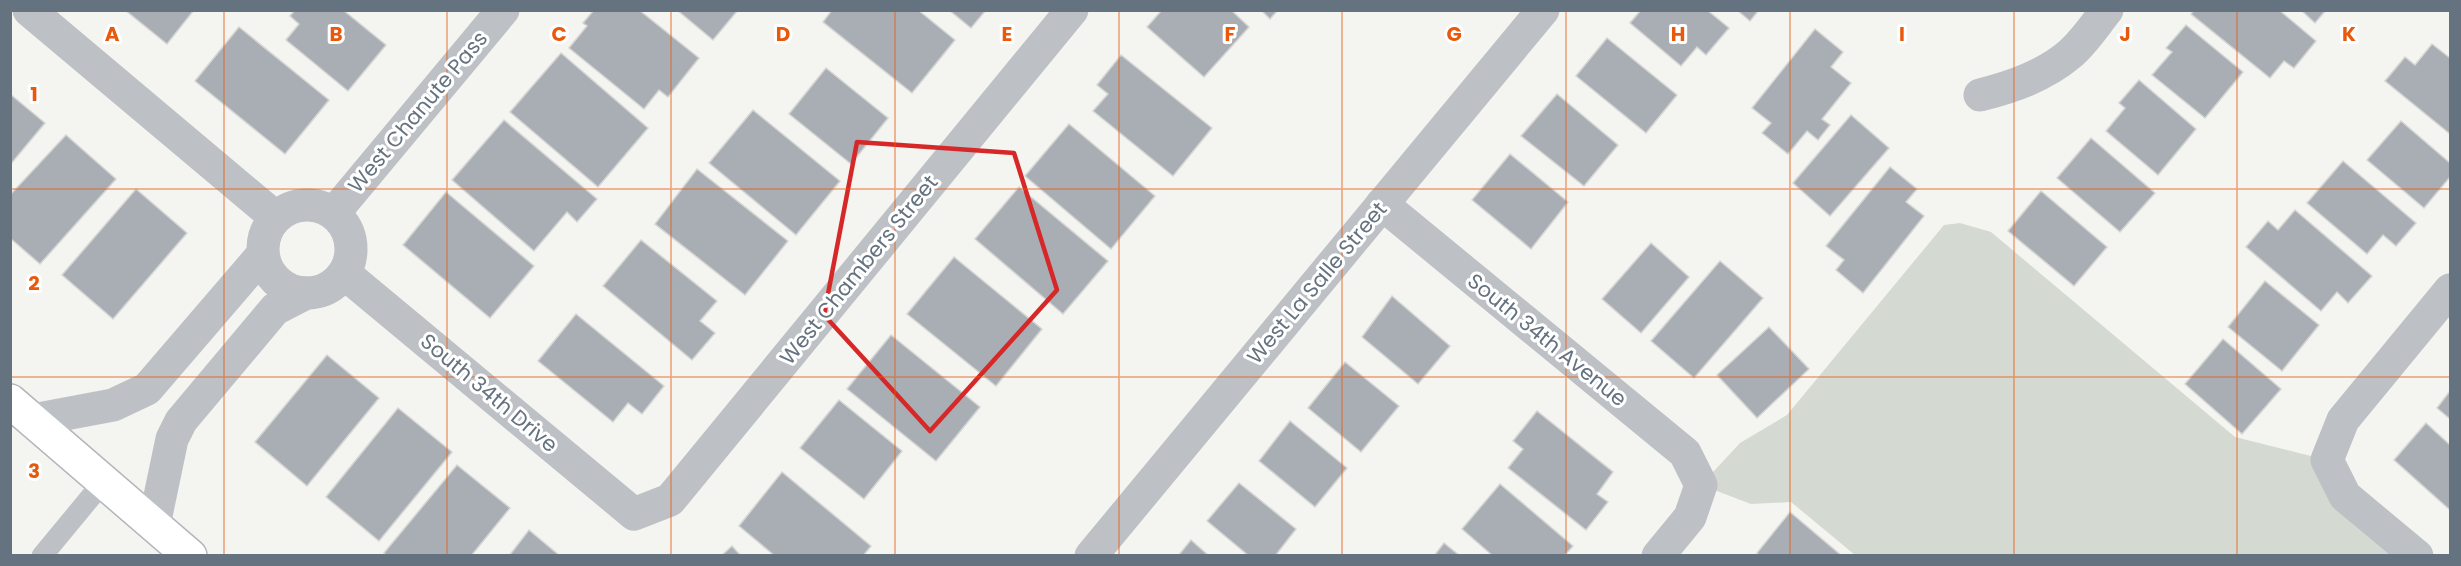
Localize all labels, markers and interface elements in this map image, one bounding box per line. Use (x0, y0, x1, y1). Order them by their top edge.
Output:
text: A (105, 20, 120, 48)
text: B (329, 20, 343, 48)
text: C (551, 20, 567, 48)
text: D (776, 20, 790, 48)
text: E (1002, 20, 1012, 48)
text: F (1225, 20, 1236, 48)
text: G (1446, 20, 1462, 48)
text: H (1671, 20, 1685, 48)
text: I (1899, 20, 1905, 48)
text: J (2119, 20, 2131, 48)
text: K (2342, 20, 2356, 48)
street label: West Chanute Pass (341, 25, 494, 199)
text: 1 (30, 80, 38, 108)
street label: West Chambers Street (773, 169, 944, 371)
street label: West La Salle Street (1240, 195, 1393, 370)
street label: South 34th Avenue (1462, 266, 1633, 413)
text: 2 (28, 269, 40, 297)
street label: South 34th Drive (415, 327, 564, 459)
text: 3 (28, 457, 40, 485)

